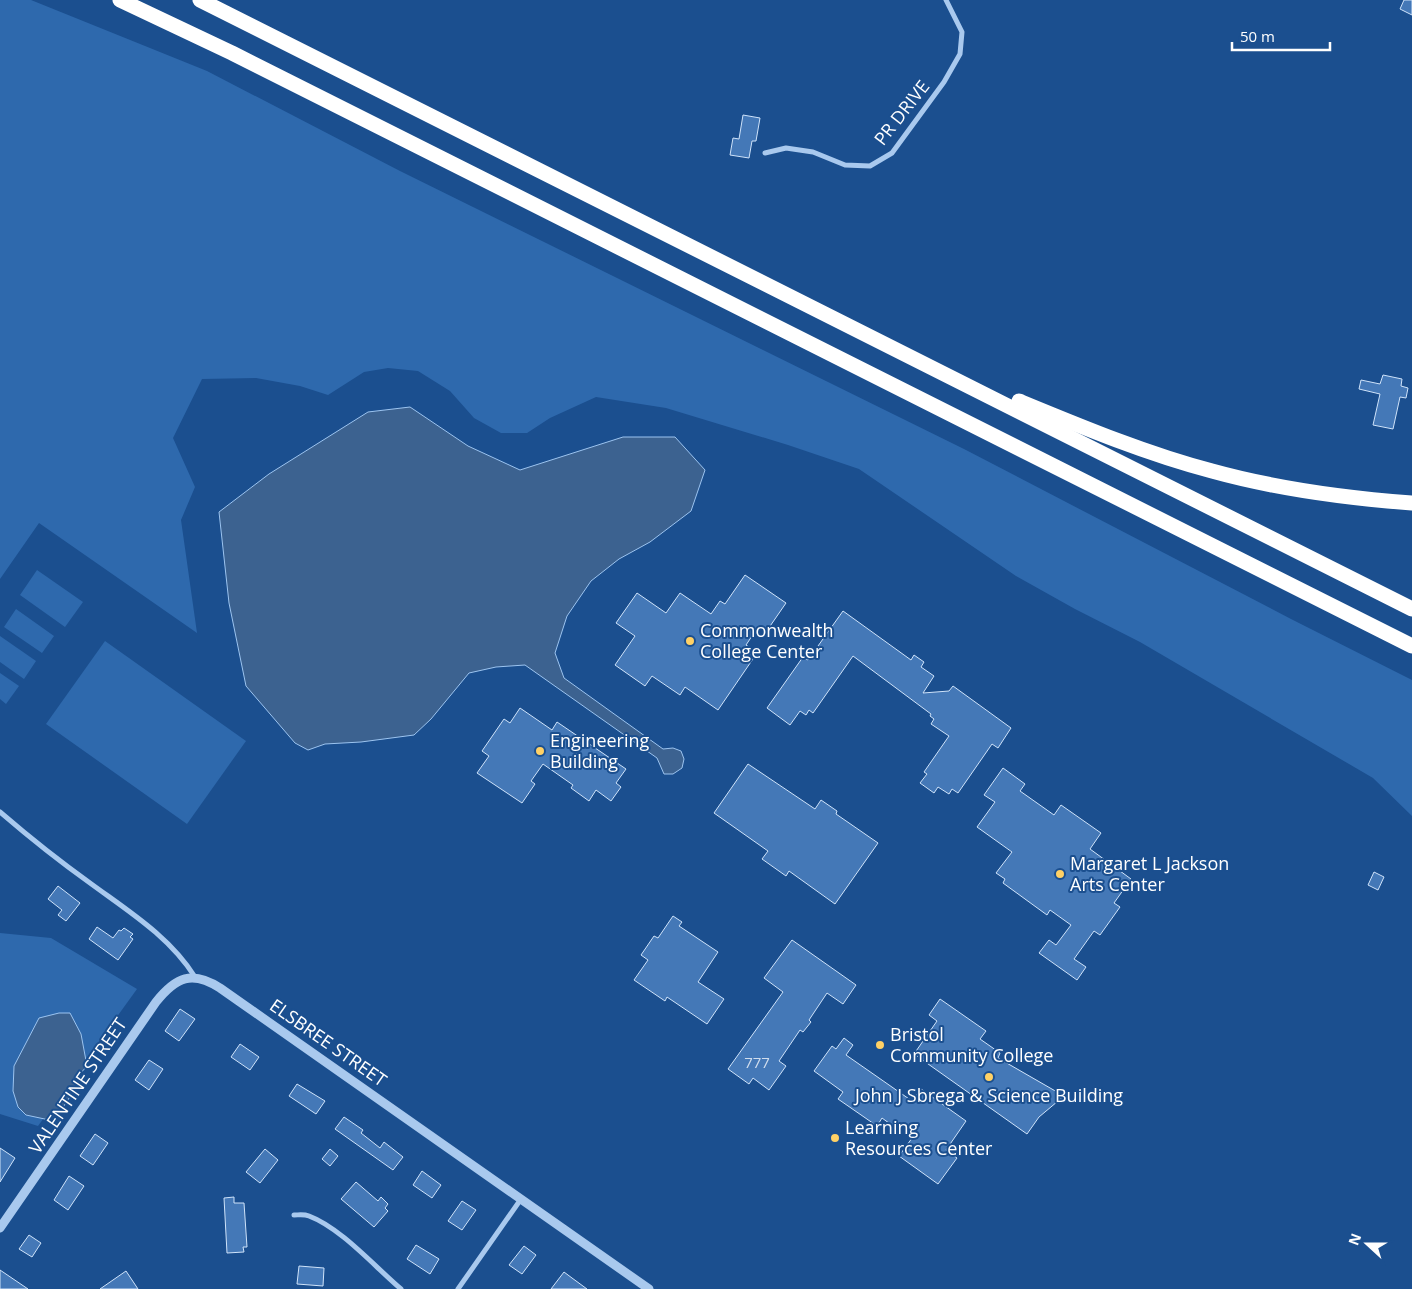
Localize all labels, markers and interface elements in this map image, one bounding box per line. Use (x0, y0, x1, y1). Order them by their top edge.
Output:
scale bar (1232, 20, 1330, 52)
text: 50 m (1240, 26, 1275, 46)
street label: PR DRIVE (868, 75, 934, 150)
place label: Commonwealth College Center (700, 618, 833, 663)
marker: Commonwealth College Center (684, 635, 696, 647)
place label: Engineering Building (550, 728, 650, 773)
marker: Engineering Building (534, 745, 546, 757)
place label: Margaret L Jackson Arts Center (1070, 851, 1229, 896)
marker: Margaret L Jackson Arts Center (1054, 868, 1066, 880)
street label: ELSBREE STREET (265, 993, 392, 1091)
street label: VALENTINE STREET (23, 1013, 132, 1158)
place label: Bristol Community College (890, 1022, 1053, 1067)
marker: Bristol Community College (874, 1039, 886, 1051)
house number: 777 (744, 1052, 770, 1072)
marker: John J Sbrega & Science Building (983, 1071, 995, 1083)
place label: John J Sbrega & Science Building (853, 1083, 1123, 1107)
place label: Learning Resources Center (845, 1115, 993, 1160)
marker: Learning Resources Center (829, 1132, 841, 1144)
north arrow (1342, 1219, 1392, 1269)
text: N (1343, 1230, 1365, 1248)

